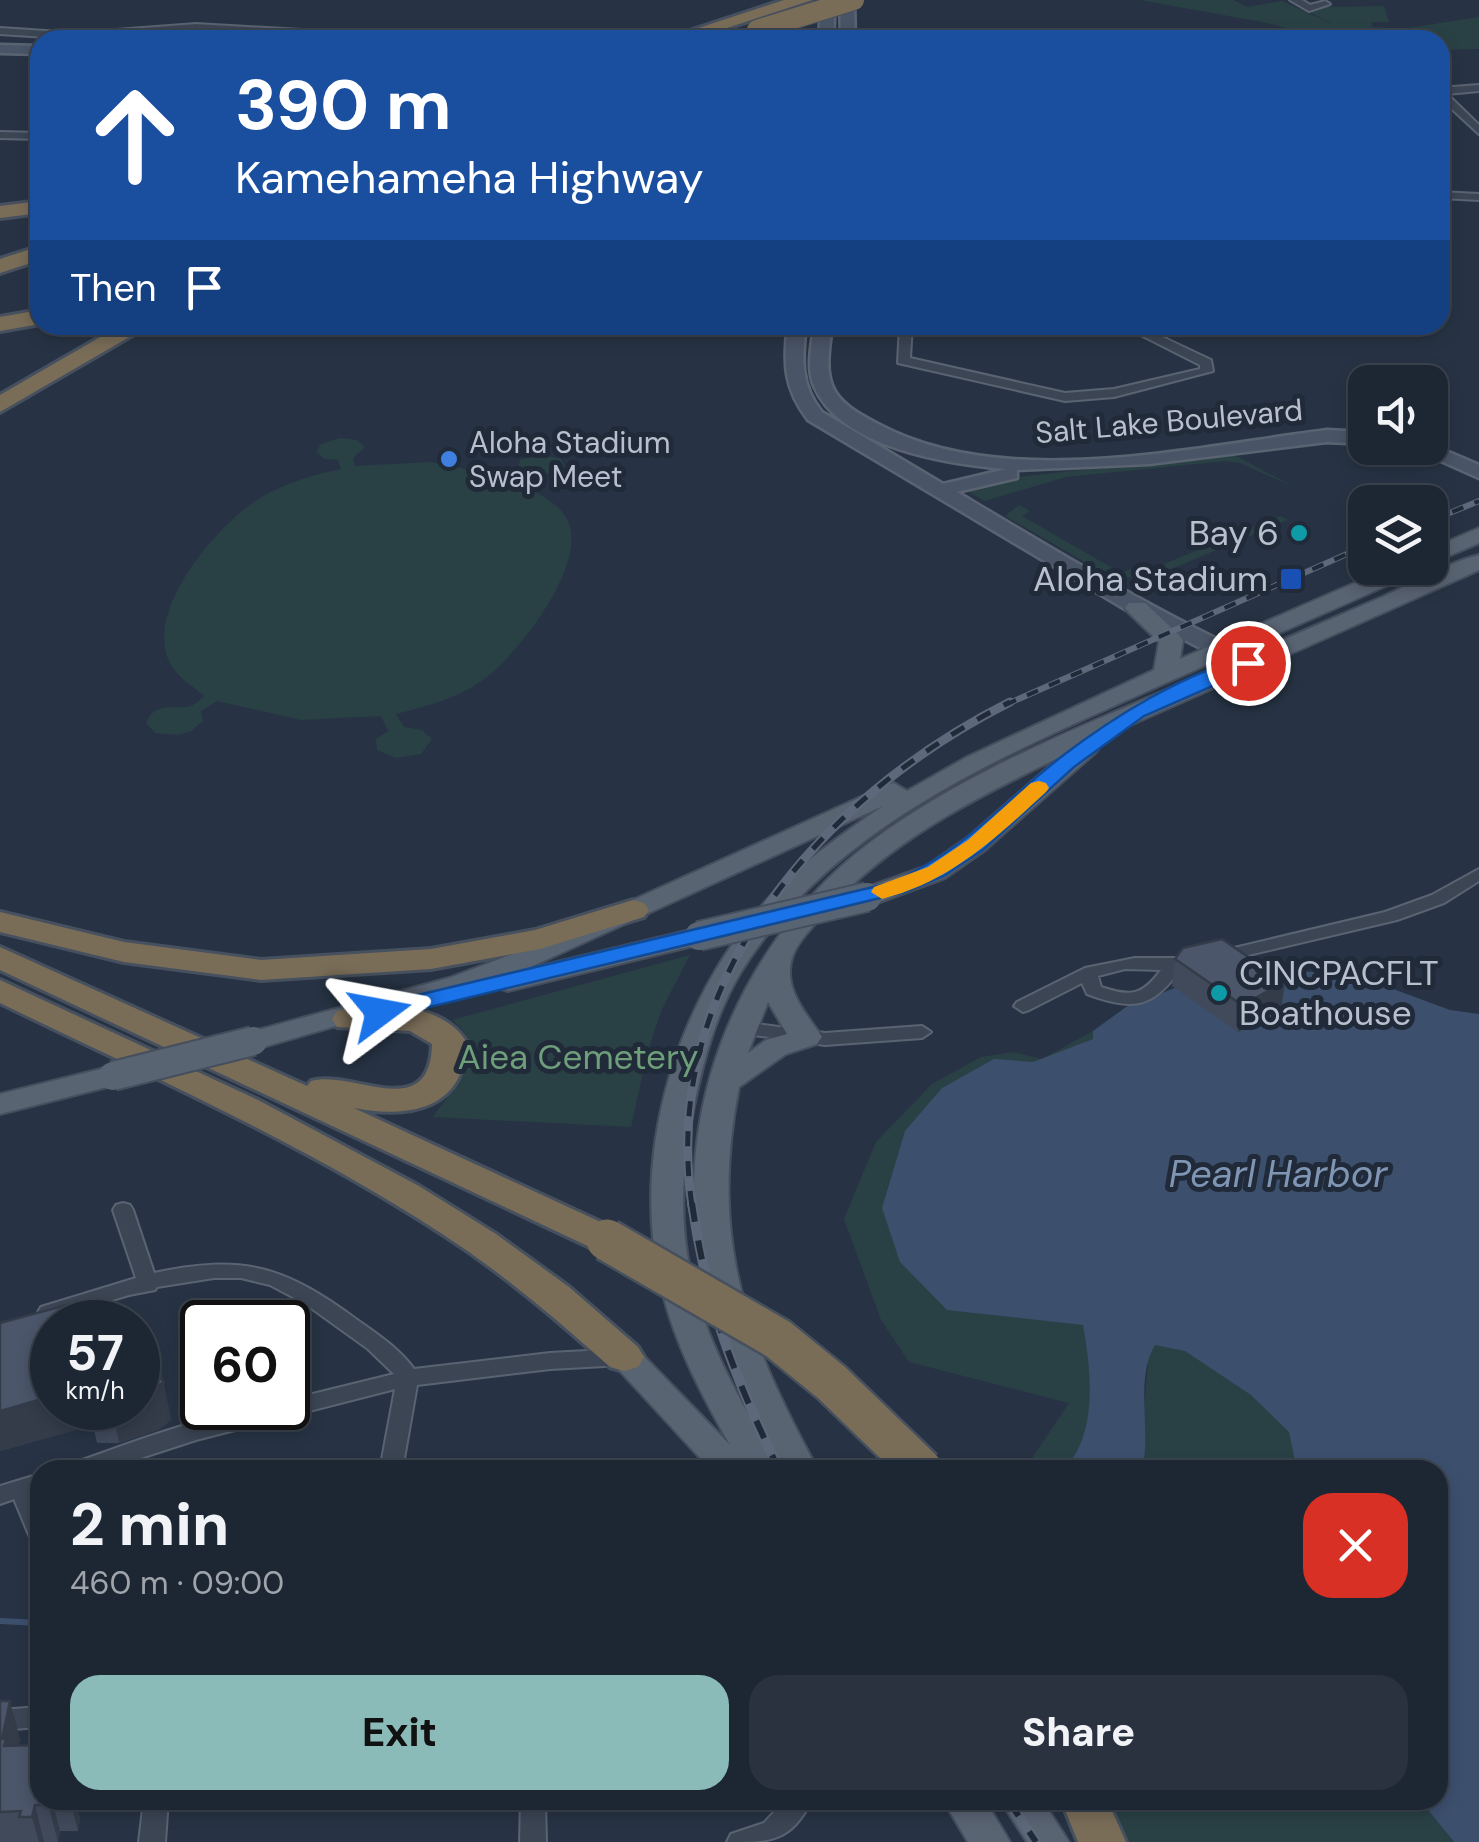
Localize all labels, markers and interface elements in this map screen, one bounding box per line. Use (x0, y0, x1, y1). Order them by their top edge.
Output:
text: 390 m (235, 60, 452, 151)
icon: ahead (70, 70, 200, 200)
text: Kamehameha Highway (235, 148, 704, 207)
icon: arrive (177, 260, 232, 315)
text: Then (70, 263, 157, 313)
map controls (1348, 365, 1448, 585)
button: sound (1348, 365, 1448, 465)
street label: Salt Lake Boulevard (1034, 390, 1304, 452)
place label: Aloha Stadium Swap Meet (469, 423, 670, 496)
marker: Aloha Stadium Swap Meet (438, 448, 460, 470)
button: layers (1348, 485, 1448, 585)
place label: Bay 6 (1189, 510, 1279, 556)
marker: Bay 6 (1288, 522, 1310, 544)
place label: Aloha Stadium (1033, 556, 1268, 602)
marker: Aloha Stadium (1278, 566, 1304, 592)
pin (1206, 621, 1291, 706)
icon: arrive (1221, 636, 1276, 691)
place label: CINCPACFLT Boathouse (1239, 950, 1439, 1036)
position arrow (328, 960, 432, 1064)
marker: CINCPACFLT Boathouse (1208, 982, 1230, 1004)
park label: Aiea Cemetery (458, 1034, 698, 1080)
water label: Pearl Harbor (1169, 1149, 1388, 1199)
speed limit sign: 60 (180, 1300, 310, 1430)
text: 57 (66, 1320, 124, 1386)
text: km/h (65, 1374, 125, 1407)
text: 2 min (70, 1485, 229, 1564)
button: close (1303, 1493, 1408, 1598)
text: 460 m · 09:00 (70, 1562, 284, 1604)
button: Exit (70, 1675, 729, 1790)
button: Share (749, 1675, 1408, 1790)

